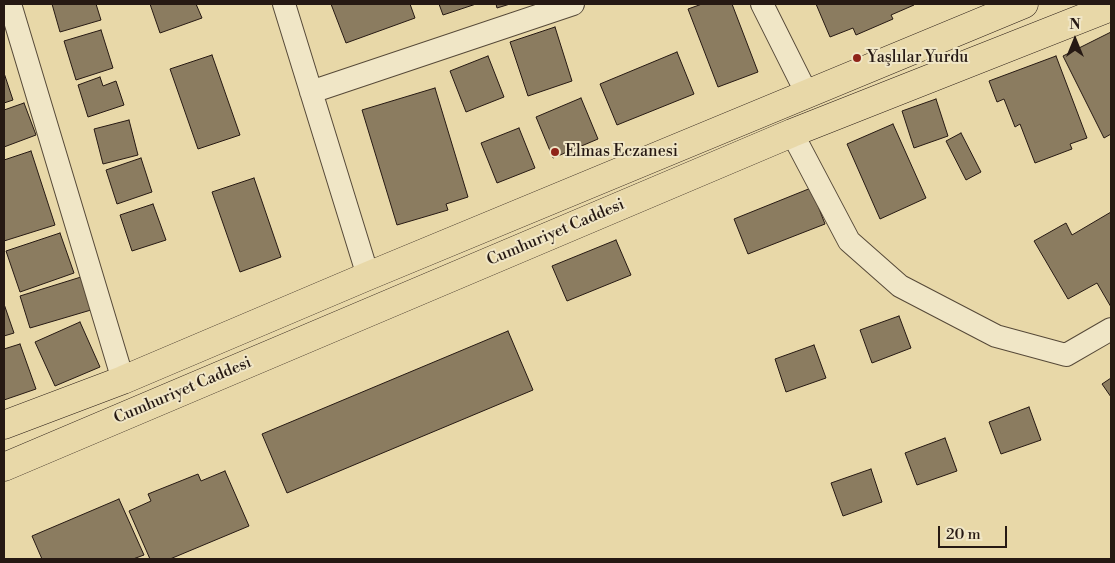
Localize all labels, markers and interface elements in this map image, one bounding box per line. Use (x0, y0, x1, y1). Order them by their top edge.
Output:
north arrow (1050, 15, 1100, 65)
text: N (1069, 16, 1081, 34)
place label: Yaşlılar Yurdu (867, 48, 968, 68)
marker: Yaşlılar Yurdu (851, 52, 863, 64)
place label: Elmas Eczanesi (565, 142, 678, 162)
marker: Elmas Eczanesi (549, 146, 561, 158)
street label: Cumhuriyet Caddesi (484, 195, 628, 271)
street label: Cumhuriyet Caddesi (111, 353, 255, 429)
scale bar (940, 516, 1009, 548)
text: 20 m (946, 525, 981, 544)

